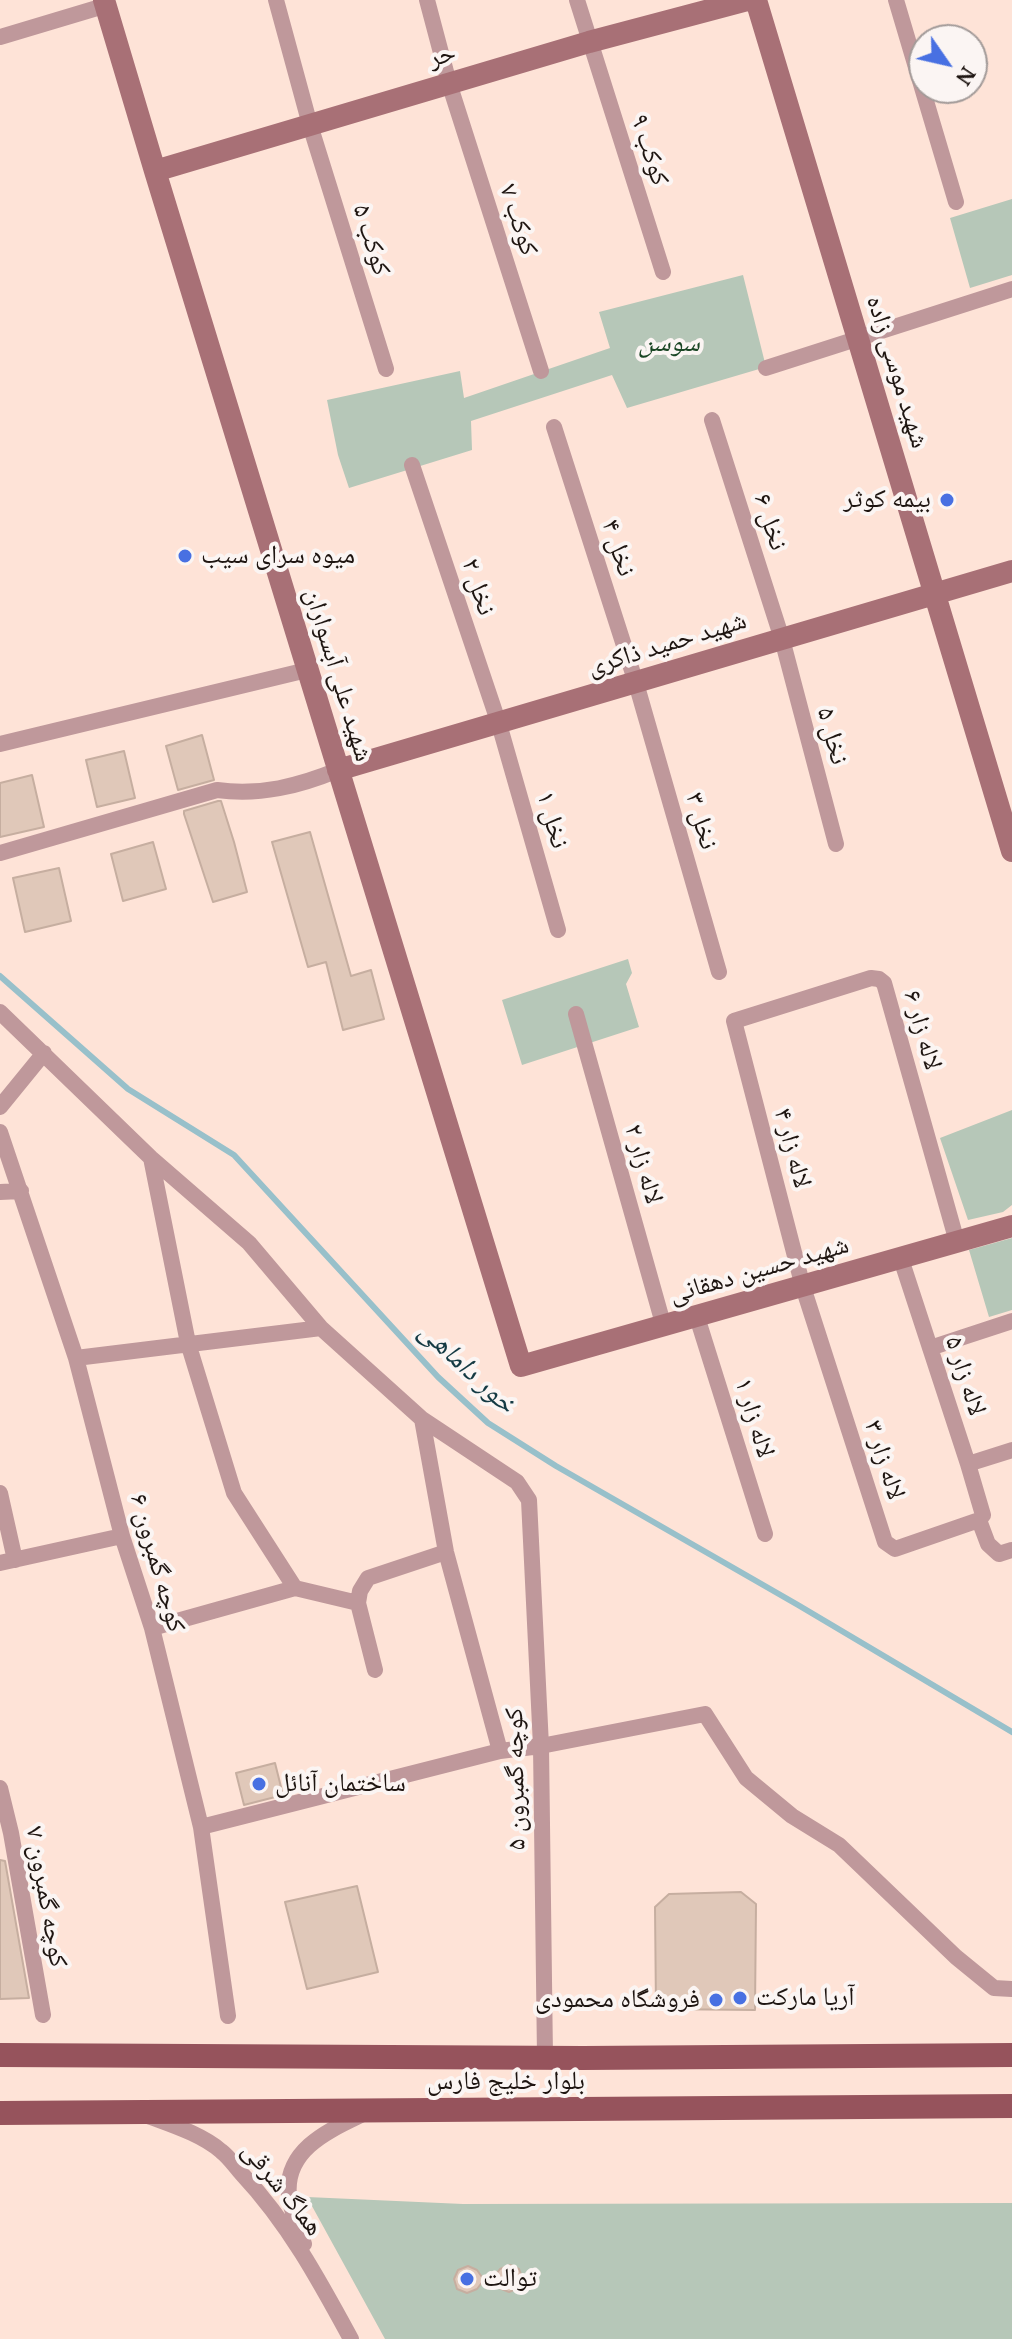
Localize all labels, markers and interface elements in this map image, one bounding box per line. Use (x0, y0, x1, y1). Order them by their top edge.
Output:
north arrow (908, 24, 988, 104)
street label: حر (425, 37, 459, 75)
text: N (950, 62, 983, 92)
street label: کوکب ۹ (623, 110, 675, 190)
street label: کوکب ۷ (492, 180, 544, 260)
street label: کوکب ۵ (345, 201, 397, 279)
street label: شهید موسی زاده (859, 292, 935, 452)
park label: سوسن (638, 328, 700, 360)
place label: بیمه کوثر (843, 484, 931, 516)
street label: نخل ۶ (746, 490, 794, 554)
marker: بیمه کوثر (938, 491, 956, 509)
street label: نخل ۴ (594, 516, 642, 580)
place label: میوه سرای سیب (201, 540, 355, 572)
marker: میوه سرای سیب (176, 547, 194, 565)
street label: نخل ۲ (454, 555, 502, 619)
street label: شهید علی آبسواران (297, 585, 379, 765)
street label: شهید حمید ذاکری (584, 605, 750, 683)
street label: نخل ۵ (809, 704, 855, 768)
street label: نخل ۱ (529, 788, 575, 852)
street label: نخل ۳ (678, 789, 724, 853)
street label: لاله زار ۶ (896, 987, 948, 1073)
street label: لاله زار ۴ (766, 1105, 818, 1191)
street label: لاله زار ۲ (617, 1121, 669, 1207)
street label: شهید حسین دهقانی (666, 1229, 852, 1311)
water label: خور داماهی (412, 1315, 522, 1421)
street label: لاله زار ۵ (938, 1333, 992, 1419)
street label: لاله زار ۱ (727, 1375, 781, 1461)
street label: لاله زار ۳ (857, 1417, 911, 1503)
street label: کوچه گمبرون ۶ (122, 1490, 192, 1636)
street label: کوچه گمبرون ۵ (499, 1707, 533, 1851)
place label: ساختمان آنائل (275, 1768, 406, 1800)
marker: ساختمان آنائل (250, 1775, 268, 1793)
street label: کوچه گمبرون ۷ (18, 1824, 74, 1970)
place label: آریا مارکت (756, 1982, 855, 2014)
place label: فروشگاه محمودی (535, 1984, 700, 2016)
marker: آریا مارکت (731, 1989, 749, 2007)
marker: فروشگاه محمودی (707, 1991, 725, 2009)
street label: بلوار خلیج فارس (427, 2066, 585, 2098)
street label: هماگ شرقی (235, 2136, 329, 2242)
place label: توالت (483, 2263, 537, 2295)
marker: توالت (458, 2270, 476, 2288)

